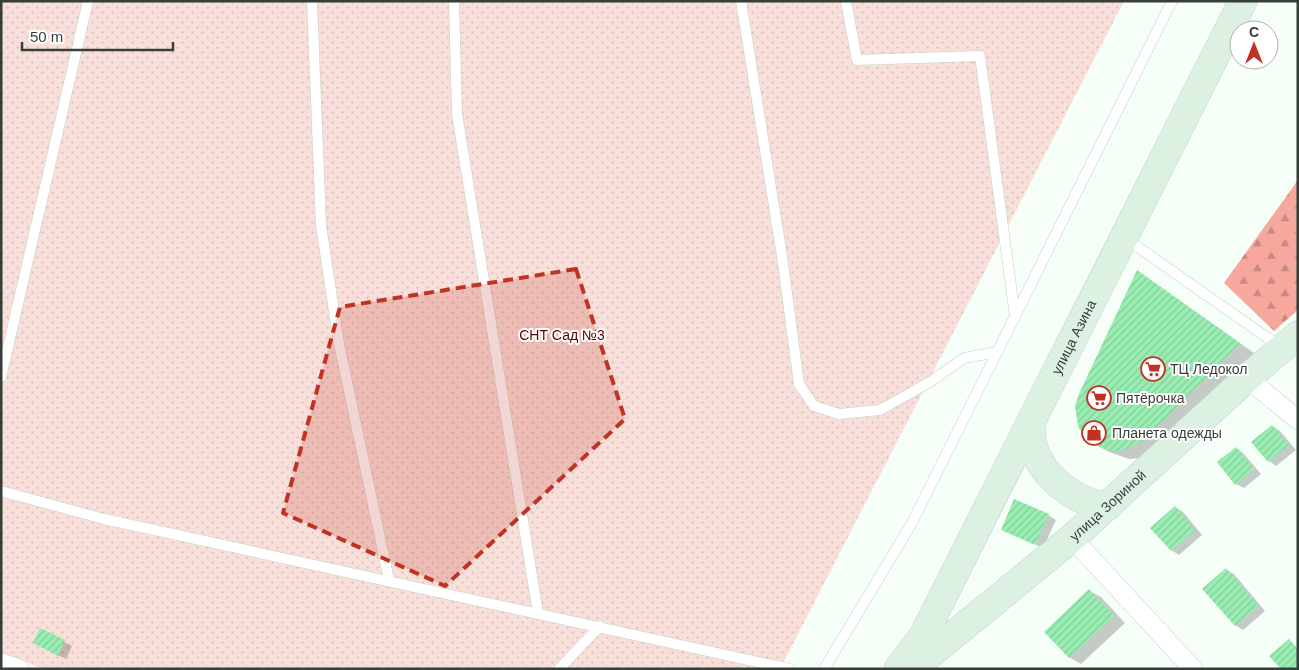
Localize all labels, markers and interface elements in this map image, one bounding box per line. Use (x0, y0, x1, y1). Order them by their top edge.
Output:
scale bar (22, 20, 174, 52)
north arrow (1229, 20, 1279, 70)
text: С (1249, 24, 1259, 40)
text: 50 m (30, 28, 63, 45)
street label: улица Азина (1048, 297, 1099, 377)
park label: СНТ Сад №3 (519, 327, 605, 343)
supermarket icon: ТЦ Ледокол (1140, 356, 1166, 382)
place label: ТЦ Ледокол (1170, 361, 1247, 377)
supermarket icon: Пятёрочка (1086, 385, 1112, 411)
place label: Пятёрочка (1116, 390, 1185, 406)
shop icon: Планета одежды (1081, 420, 1107, 446)
place label: Планета одежды (1112, 425, 1222, 441)
street label: улица Зориной (1066, 467, 1149, 544)

